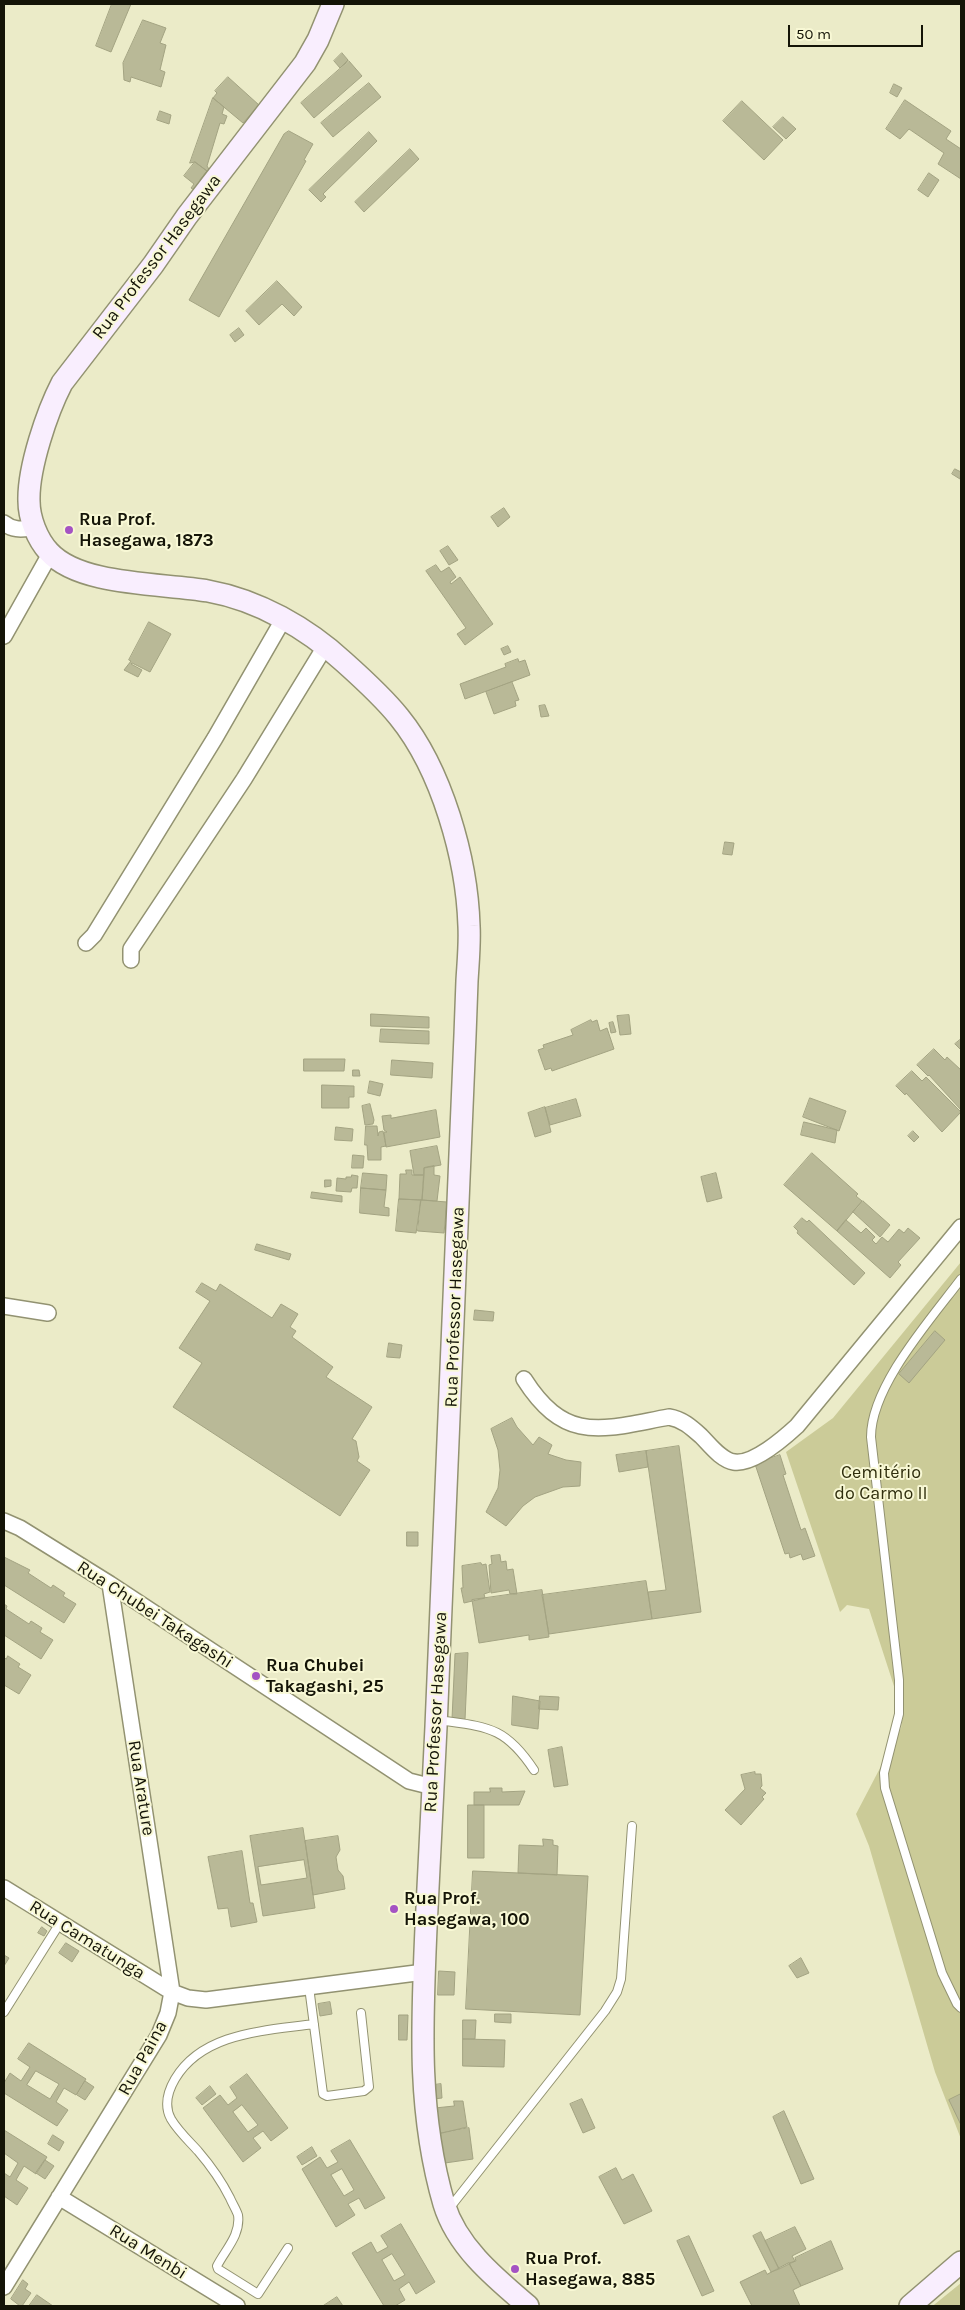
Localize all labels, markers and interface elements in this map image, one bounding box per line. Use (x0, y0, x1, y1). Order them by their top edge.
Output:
scale bar (790, 15, 925, 47)
text: 50 m (796, 25, 831, 43)
street label: Rua Professor Hasegawa (88, 170, 226, 344)
place label: Rua Prof. Hasegawa, 1873 (79, 509, 214, 552)
marker: Rua Prof. Hasegawa, 1873 (63, 524, 75, 536)
street label: Rua Professor Hasegawa (441, 1206, 469, 1408)
park label: Cemitério do Carmo II (834, 1462, 928, 1505)
street label: Rua Chubei Takagashi (73, 1556, 237, 1674)
street label: Rua Professor Hasegawa (420, 1611, 452, 1813)
place label: Rua Chubei Takagashi, 25 (266, 1655, 384, 1698)
marker: Rua Chubei Takagashi, 25 (250, 1670, 262, 1682)
street label: Rua Arature (123, 1739, 159, 1837)
place label: Rua Prof. Hasegawa, 100 (404, 1888, 530, 1930)
street label: Rua Camatunga (25, 1896, 149, 1984)
marker: Rua Prof. Hasegawa, 100 (388, 1903, 400, 1915)
street label: Rua Paina (114, 2017, 172, 2099)
street label: Rua Menbi (105, 2220, 191, 2284)
place label: Rua Prof. Hasegawa, 885 (525, 2248, 655, 2290)
marker: Rua Prof. Hasegawa, 885 (509, 2263, 521, 2275)

